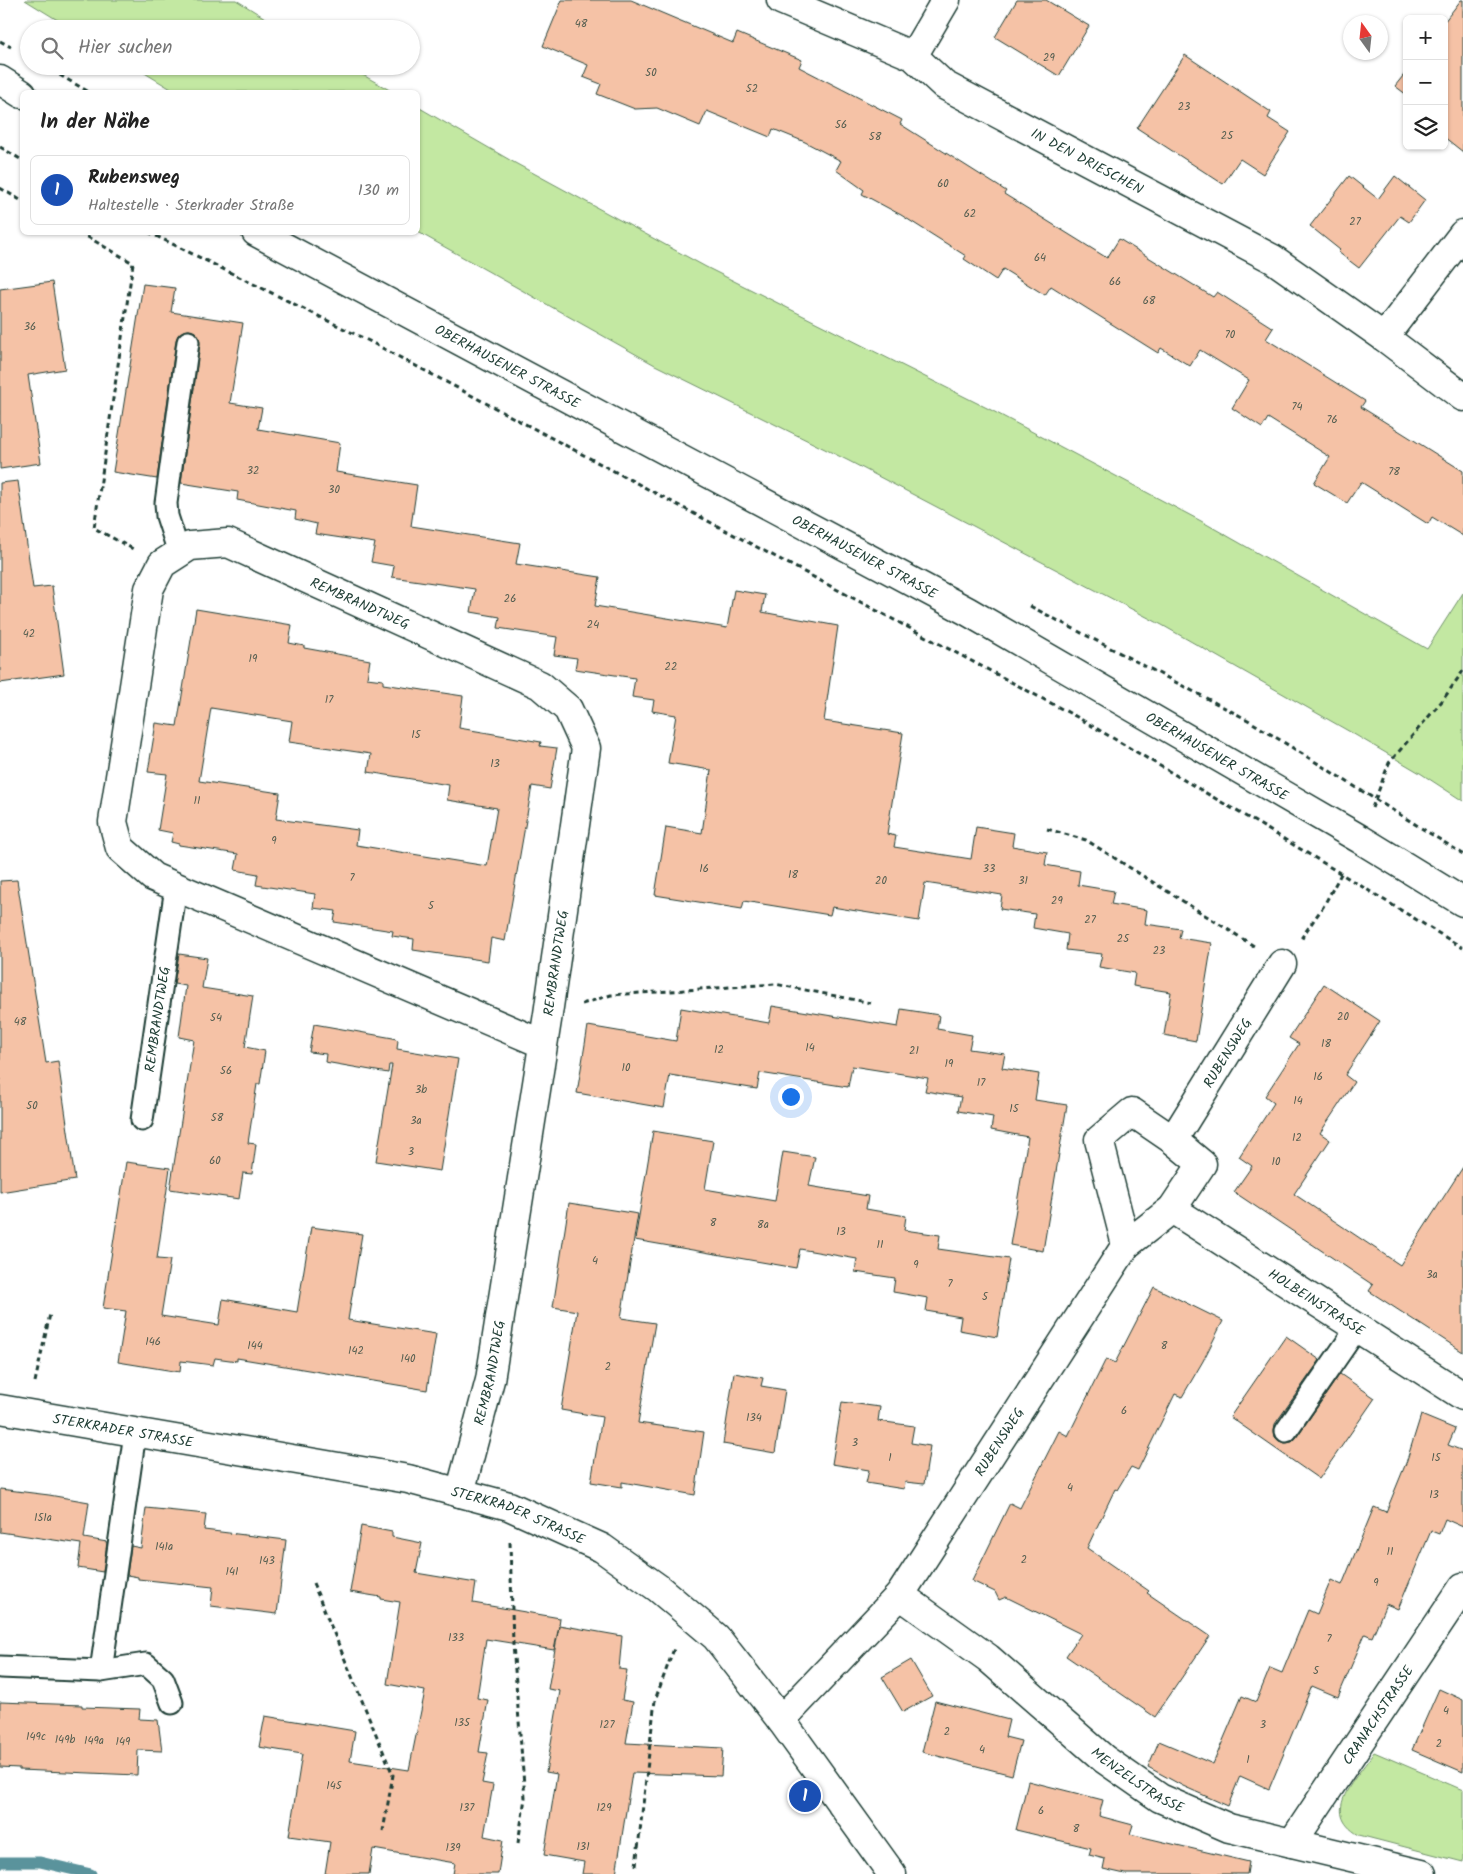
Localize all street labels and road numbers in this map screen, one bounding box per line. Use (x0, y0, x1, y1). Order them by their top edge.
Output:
street label: IN DEN DRIESCHEN (1027, 123, 1147, 201)
street label: OBERHAUSENER STRASSE (430, 319, 584, 415)
street label: OBERHAUSENER STRASSE (788, 510, 942, 606)
street label: REMBRANDTWEG (306, 572, 413, 636)
street label: OBERHAUSENER STRASSE (1141, 707, 1293, 808)
street label: REMBRANDTWEG (538, 909, 575, 1018)
street label: REMBRANDTWEG (139, 965, 176, 1074)
street label: RUBENSWEG (1198, 1014, 1258, 1092)
street label: HOLBEINSTRASSE (1263, 1263, 1370, 1343)
street label: REMBRANDTWEG (468, 1319, 511, 1428)
street label: RUBENSWEG (969, 1403, 1030, 1481)
street label: STERKRADER STRASSE (51, 1408, 196, 1454)
street label: STERKRADER STRASSE (448, 1481, 589, 1551)
street label: CRANACHSTRASSE (1337, 1661, 1420, 1770)
street label: MENZELSTRASSE (1086, 1742, 1188, 1820)

